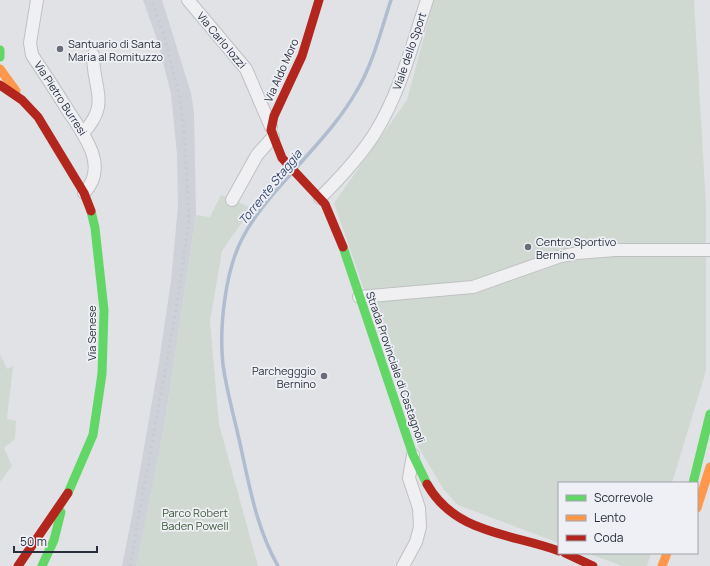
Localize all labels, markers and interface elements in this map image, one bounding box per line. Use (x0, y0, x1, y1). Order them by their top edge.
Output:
street label: Via Carlo Iozzi (194, 9, 250, 71)
street label: Viale dello Sport (389, 10, 429, 92)
street label: Via Aldo Moro (260, 35, 302, 104)
place label: Santuario di Santa Maria al Romituzzo (68, 36, 164, 64)
marker: Santuario di Santa Maria al Romituzzo (55, 44, 65, 54)
street label: Via Pietro Burresi (31, 58, 91, 138)
water label: Torrente Staggia (234, 145, 306, 228)
place label: Centro Sportivo Bernino (536, 234, 617, 262)
marker: Centro Sportivo Bernino (523, 242, 533, 252)
street label: Strada Provinciale di Castagnoli (363, 289, 429, 445)
street label: Via Senese (84, 305, 99, 361)
place label: Parchegggio Bernino (252, 363, 316, 391)
marker: Parchegggio Bernino (319, 371, 329, 381)
legend (558, 482, 698, 554)
text: Scorrevole (594, 489, 653, 506)
park label: Parco Robert Baden Powell (161, 505, 229, 533)
text: Lento (594, 509, 626, 526)
scale bar (14, 528, 97, 554)
text: Coda (594, 529, 623, 546)
text: 50 m (20, 533, 47, 550)

